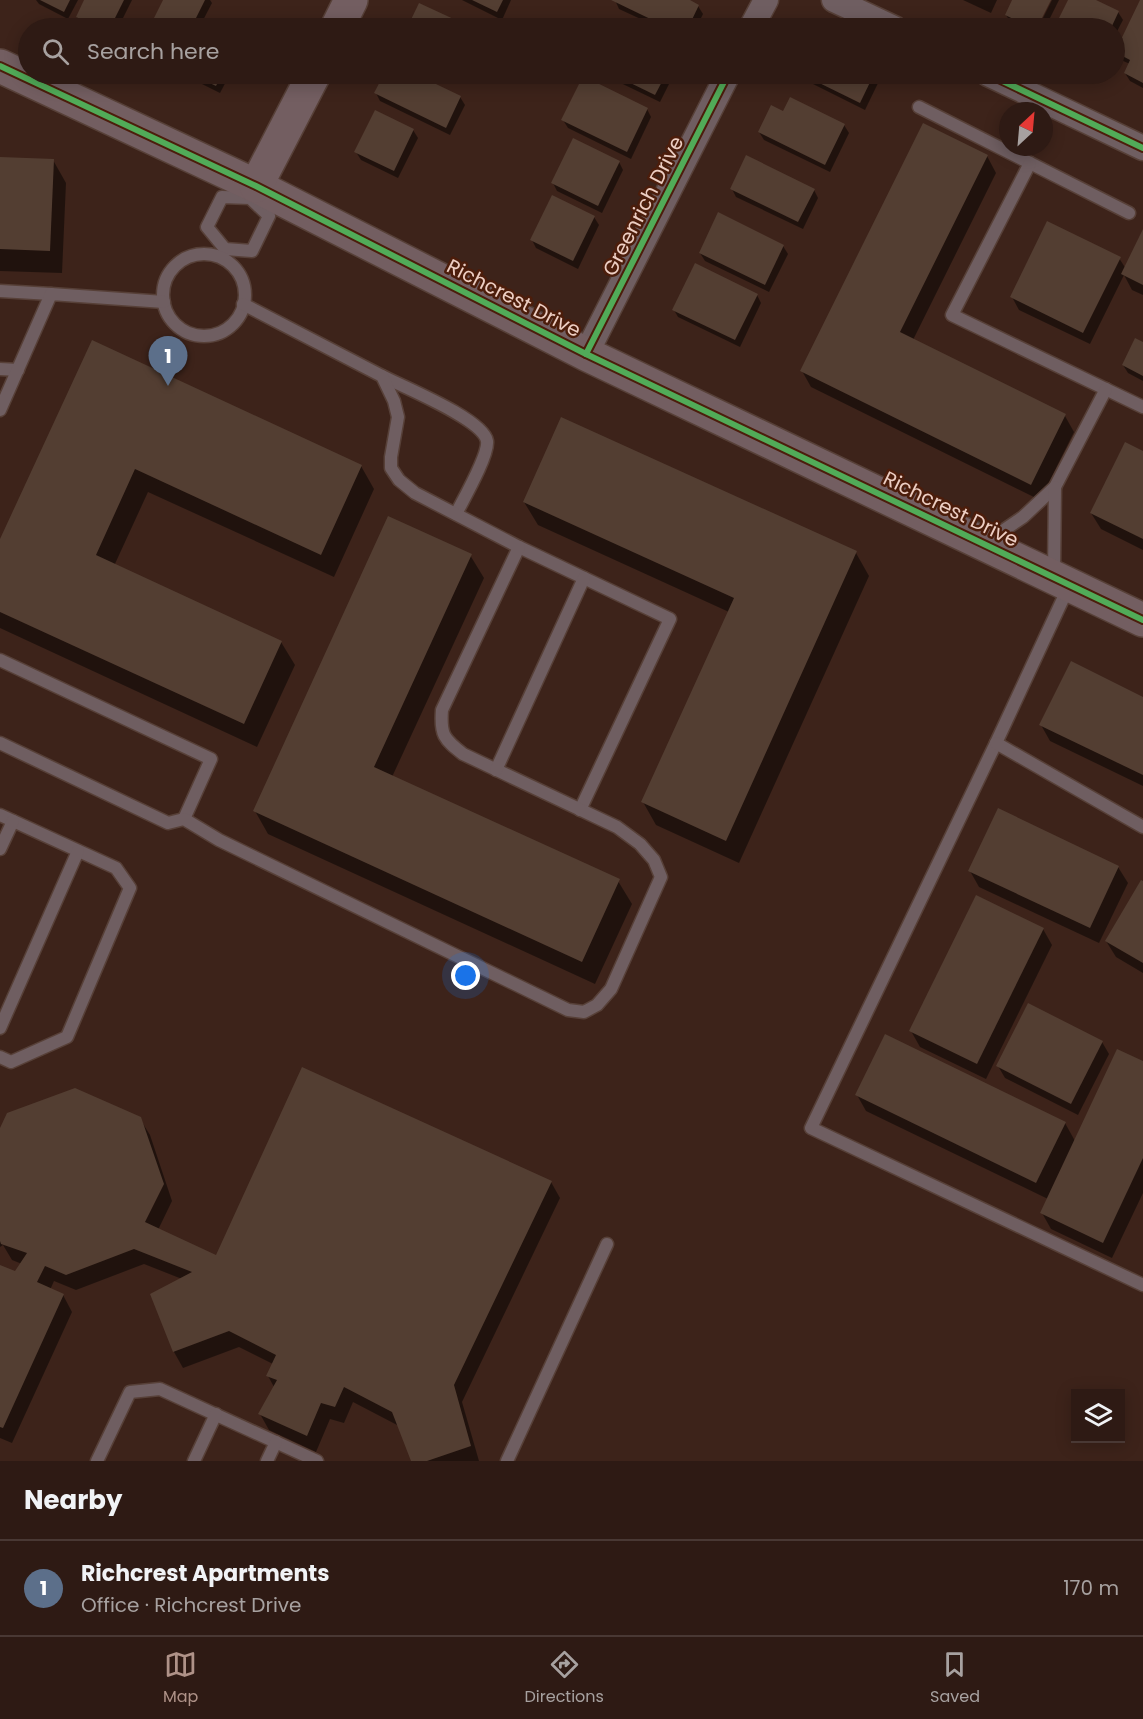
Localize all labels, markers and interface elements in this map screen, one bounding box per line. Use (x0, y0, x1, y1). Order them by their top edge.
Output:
search box (18, 18, 1125, 84)
icon: search (39, 35, 72, 68)
text: Search here (87, 36, 220, 67)
north arrow (999, 102, 1053, 156)
street label: Greenrich Drive (596, 131, 690, 281)
street label: Richcrest Drive (442, 252, 586, 344)
pin: 1 (148, 336, 188, 386)
street label: Richcrest Drive (879, 464, 1023, 554)
your location (451, 961, 480, 990)
map controls (1071, 1389, 1125, 1443)
button: layers (1071, 1389, 1125, 1443)
text: Nearby (24, 1482, 122, 1518)
text: Richcrest Apartments (81, 1558, 329, 1589)
text: 1 (40, 1574, 47, 1602)
text: 170 m (1063, 1574, 1119, 1602)
text: Office · Richcrest Drive (81, 1591, 301, 1619)
tab: Map (163, 1648, 198, 1709)
tab: Directions (525, 1648, 604, 1709)
tab: Saved (930, 1648, 980, 1709)

